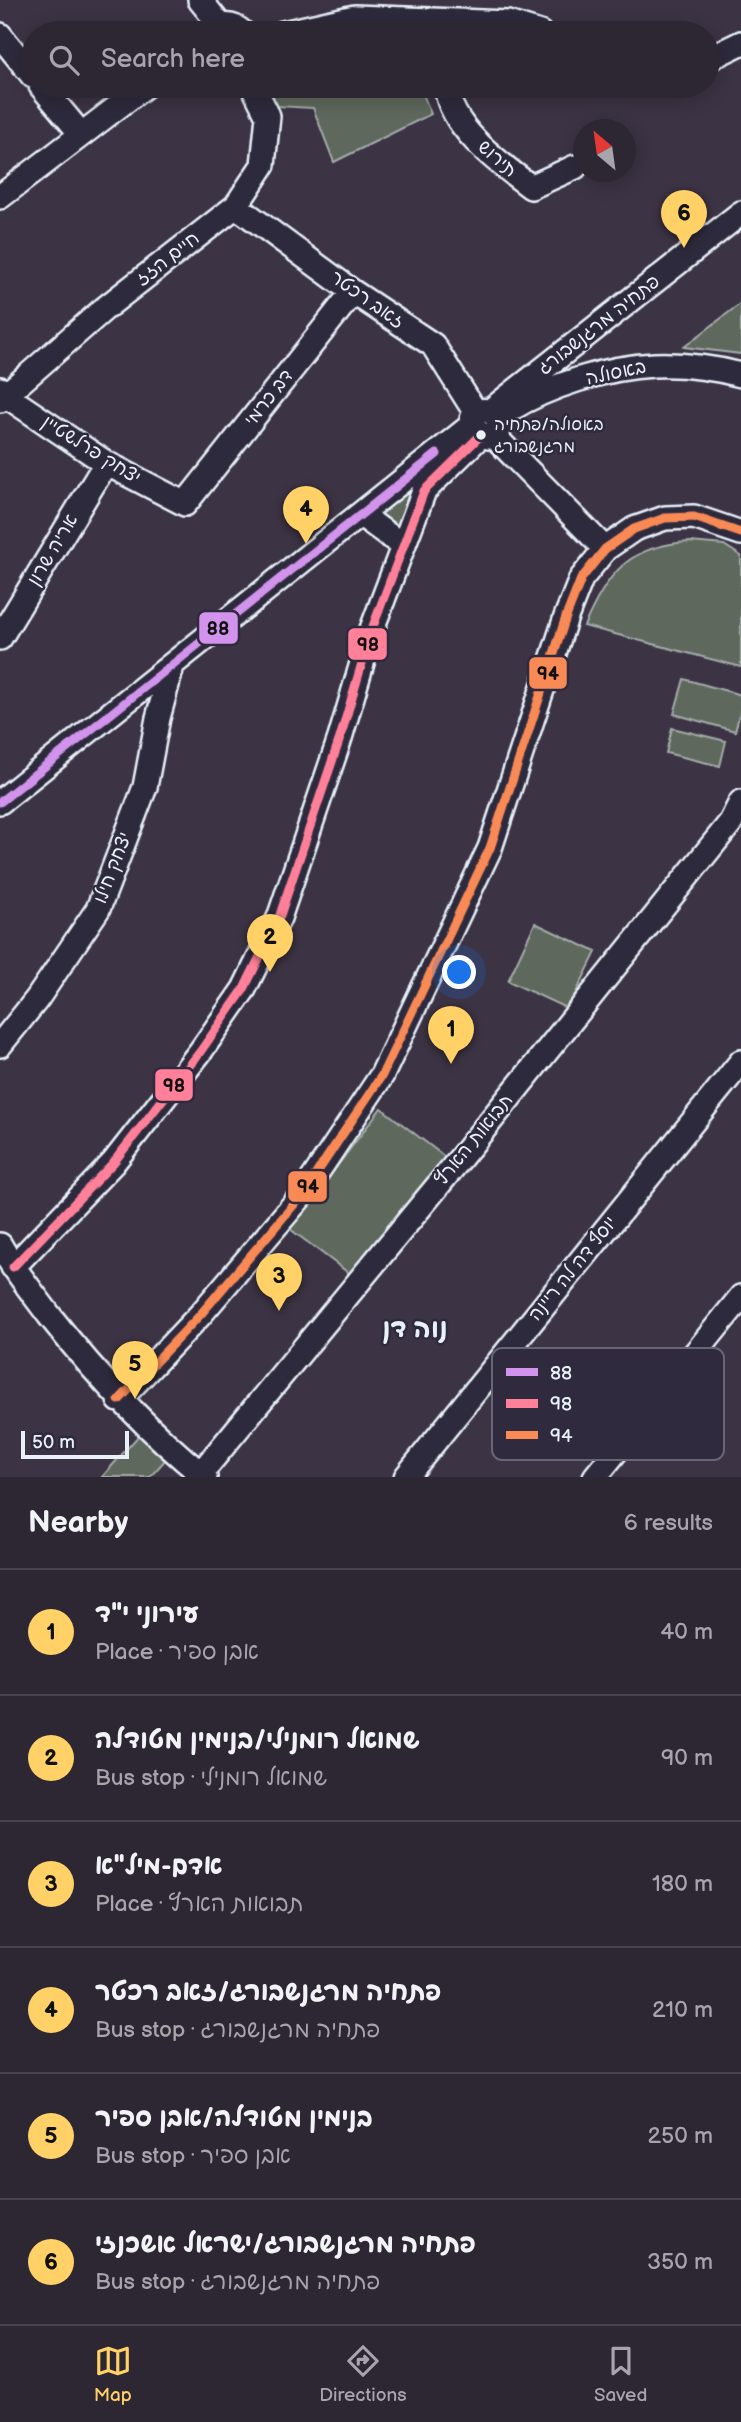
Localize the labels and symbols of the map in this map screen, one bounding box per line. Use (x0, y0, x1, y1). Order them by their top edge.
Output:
north arrow (573, 119, 636, 182)
street label: תירוש (473, 136, 521, 182)
pin: 6 (661, 190, 707, 248)
street label: חיים הזז (132, 227, 204, 291)
street label: זאב רכטר (325, 266, 409, 334)
street label: פתחיה מרגנשבורג (533, 270, 665, 380)
street label: באסולה (584, 355, 648, 391)
street label: דב כרמי (240, 365, 298, 431)
street label: יצחק פרלשטיין (37, 411, 145, 489)
place label: באסולה/פתחיה מרגנשבורג (494, 415, 604, 457)
marker: באסולה/פתחיה מרגנשבורג (474, 428, 488, 442)
pin: 4 (283, 486, 329, 544)
street label: אריה שרון (23, 510, 83, 590)
line badge: 88 (198, 611, 239, 645)
text: 88 (207, 618, 229, 641)
line badge: 98 (347, 627, 388, 661)
text: 98 (357, 634, 379, 657)
line badge: 94 (528, 656, 568, 690)
text: 94 (537, 663, 559, 686)
street label: יצחק חילו (89, 829, 137, 907)
pin: 2 (247, 914, 293, 972)
your location (442, 955, 476, 989)
pin: 1 (428, 1006, 474, 1064)
line badge: 98 (154, 1068, 194, 1102)
text: 98 (163, 1075, 185, 1098)
street label: תבואות הארץ (430, 1089, 518, 1191)
line badge: 94 (287, 1170, 328, 1203)
text: 94 (297, 1176, 319, 1199)
street label: יוסף דה לה ריינה (524, 1212, 622, 1326)
pin: 3 (256, 1253, 302, 1311)
district label: נוה דן (382, 1314, 448, 1345)
pin: 5 (112, 1341, 158, 1399)
legend (492, 1348, 724, 1460)
text: 88 (550, 1362, 572, 1385)
text: 98 (550, 1393, 572, 1416)
text: 94 (550, 1425, 573, 1448)
scale bar (21, 1428, 130, 1460)

